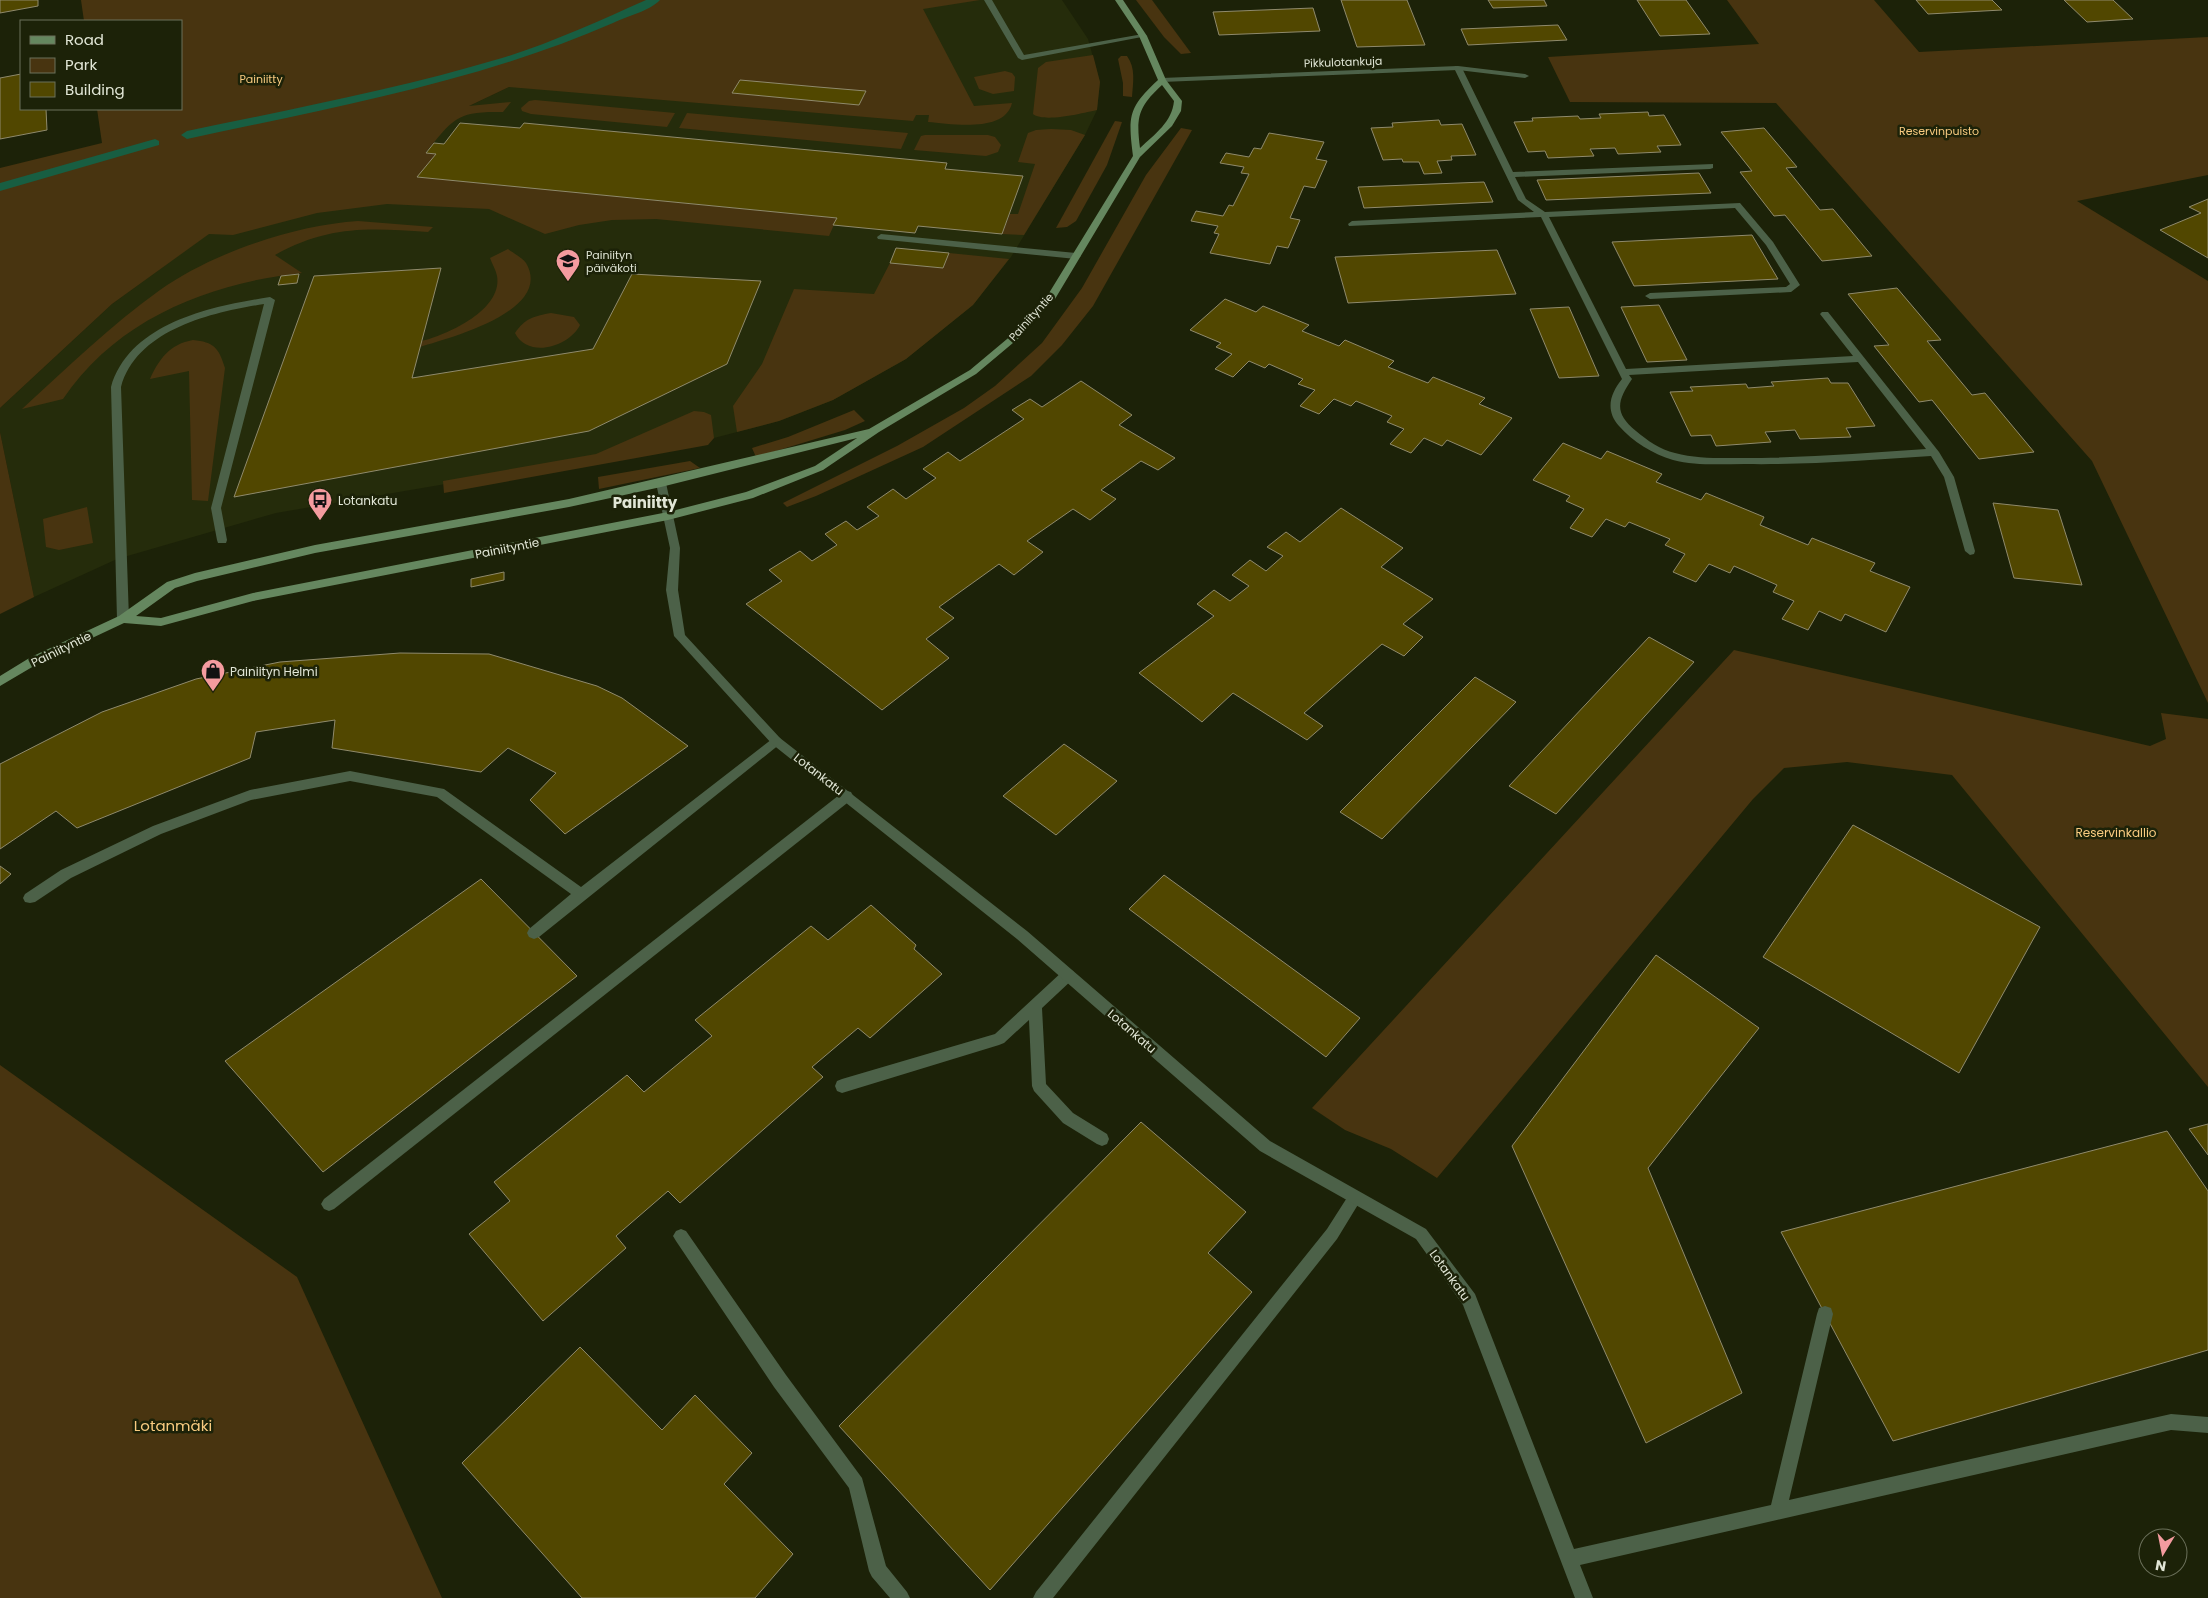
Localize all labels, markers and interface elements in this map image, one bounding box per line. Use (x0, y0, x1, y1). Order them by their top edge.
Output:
legend (20, 20, 182, 110)
text: Road (65, 29, 104, 50)
street label: Pikkulotankuja (1303, 53, 1383, 71)
text: Park (65, 54, 97, 75)
park label: Painiitty (239, 71, 283, 87)
text: Building (65, 79, 125, 100)
park label: Reservinpuisto (1899, 123, 1979, 139)
place label: Painiityn päiväkoti (586, 247, 637, 276)
school or university icon: Painiityn päiväkoti (555, 248, 581, 282)
street label: Painiityntie (1005, 289, 1057, 345)
bus stop icon: Lotankatu (307, 487, 333, 521)
place label: Lotankatu (338, 492, 397, 509)
district label: Painiitty (613, 492, 678, 513)
street label: Painiityntie (473, 533, 541, 563)
street label: Painiityntie (28, 627, 94, 671)
shop icon: Painiityn Helmi (200, 658, 226, 692)
place label: Painiityn Helmi (230, 663, 318, 680)
street label: Lotankatu (790, 749, 848, 799)
park label: Reservinkallio (2075, 824, 2157, 841)
street label: Lotankatu (1104, 1005, 1160, 1057)
street label: Lotankatu (1426, 1246, 1474, 1304)
park label: Lotanmäki (134, 1415, 212, 1436)
north arrow (2138, 1528, 2188, 1578)
text: N (2154, 1555, 2168, 1577)

